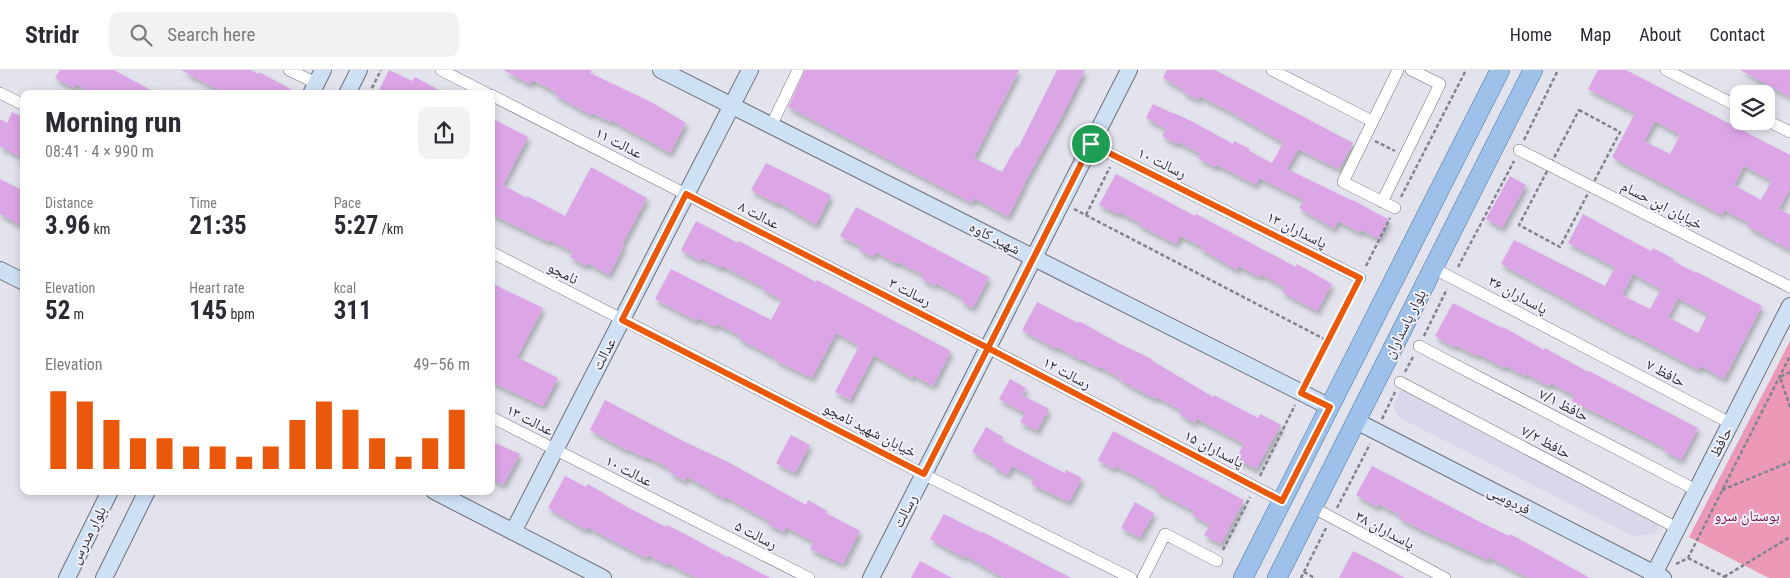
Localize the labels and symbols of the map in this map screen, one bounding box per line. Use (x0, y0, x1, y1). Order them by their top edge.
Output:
street label: عدالت ۱۱ (592, 123, 646, 163)
pin (1070, 123, 1112, 165)
street label: رسالت ۱۰ (1135, 144, 1189, 183)
street label: خیابان ابن حسام (1618, 177, 1706, 234)
street label: عدالت ۸ (735, 197, 783, 233)
street label: پاسداران ۱۳ (1264, 208, 1330, 253)
street label: شهید کاوه (967, 218, 1024, 258)
street label: نامجو (545, 258, 581, 288)
street label: پاسداران ۳۶ (1485, 272, 1551, 319)
street label: رسالت ۳ (886, 274, 934, 310)
street label: بلوار پاسداران (1380, 286, 1431, 362)
street label: عدالت (588, 335, 620, 373)
street label: رسالت ۱۲ (1040, 353, 1094, 393)
street label: حافظ ۷ (1643, 355, 1689, 391)
street label: حافظ ۷/۱ (1536, 385, 1592, 425)
street label: خیابان شهید نامجو (820, 399, 920, 462)
street label: عدالت ۱۳ (503, 400, 557, 440)
street label: حافظ ۷/۲ (1518, 421, 1574, 463)
street label: حافظ (1706, 424, 1736, 460)
street label: پاسداران ۱۵ (1181, 426, 1247, 473)
street label: عدالت ۱۰ (602, 451, 656, 491)
street label: فردوسی (1484, 482, 1533, 519)
street label: رسالت (889, 491, 921, 531)
street label: بلوار مدرس (66, 503, 111, 567)
street label: پاسداران ۳۸ (1352, 507, 1418, 554)
park label: بوستان سرو (1714, 507, 1780, 526)
street label: رسالت ۵ (732, 517, 780, 553)

